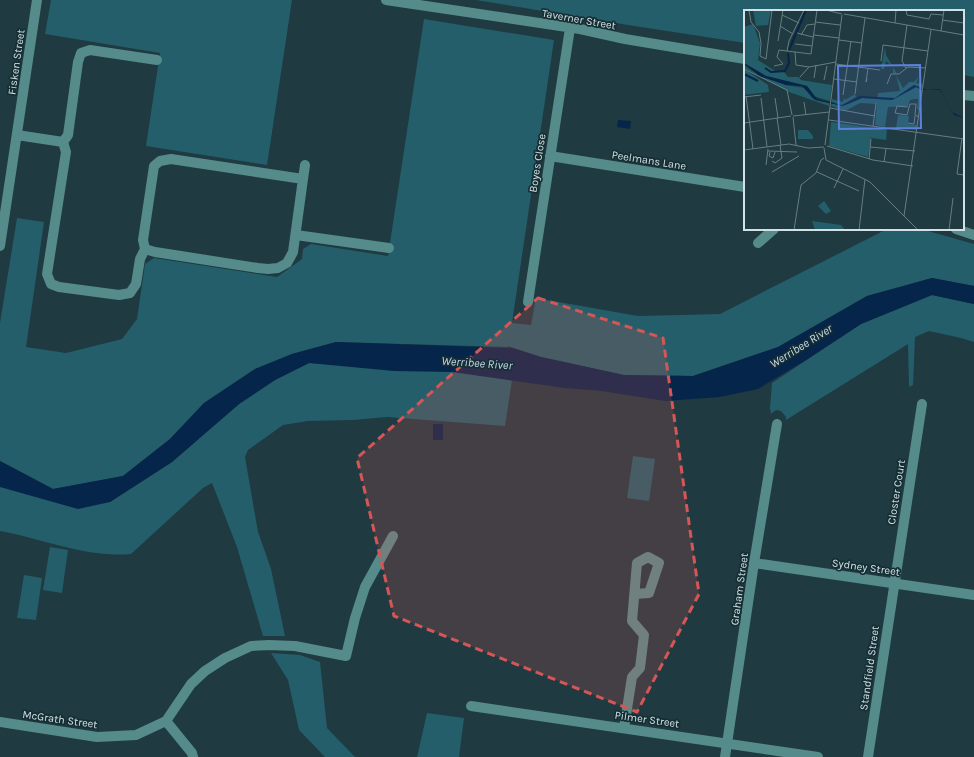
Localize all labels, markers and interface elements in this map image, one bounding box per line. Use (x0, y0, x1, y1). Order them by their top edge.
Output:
street label: Taverner Street (541, 7, 617, 32)
inset map (744, 10, 964, 230)
street label: Fisken Street (5, 28, 28, 96)
street label: Boyes Close (526, 132, 549, 193)
street label: Peelmans Lane (611, 148, 687, 173)
water label: Werribee River (767, 321, 836, 371)
water label: Werribee River (441, 354, 514, 373)
street label: Closter Court (885, 459, 908, 525)
street label: Graham Street (728, 552, 751, 626)
street label: Sydney Street (831, 556, 901, 579)
street label: Standfield Street (857, 625, 882, 711)
street label: McGrath Street (22, 708, 98, 731)
street label: Pilmer Street (614, 709, 680, 730)

